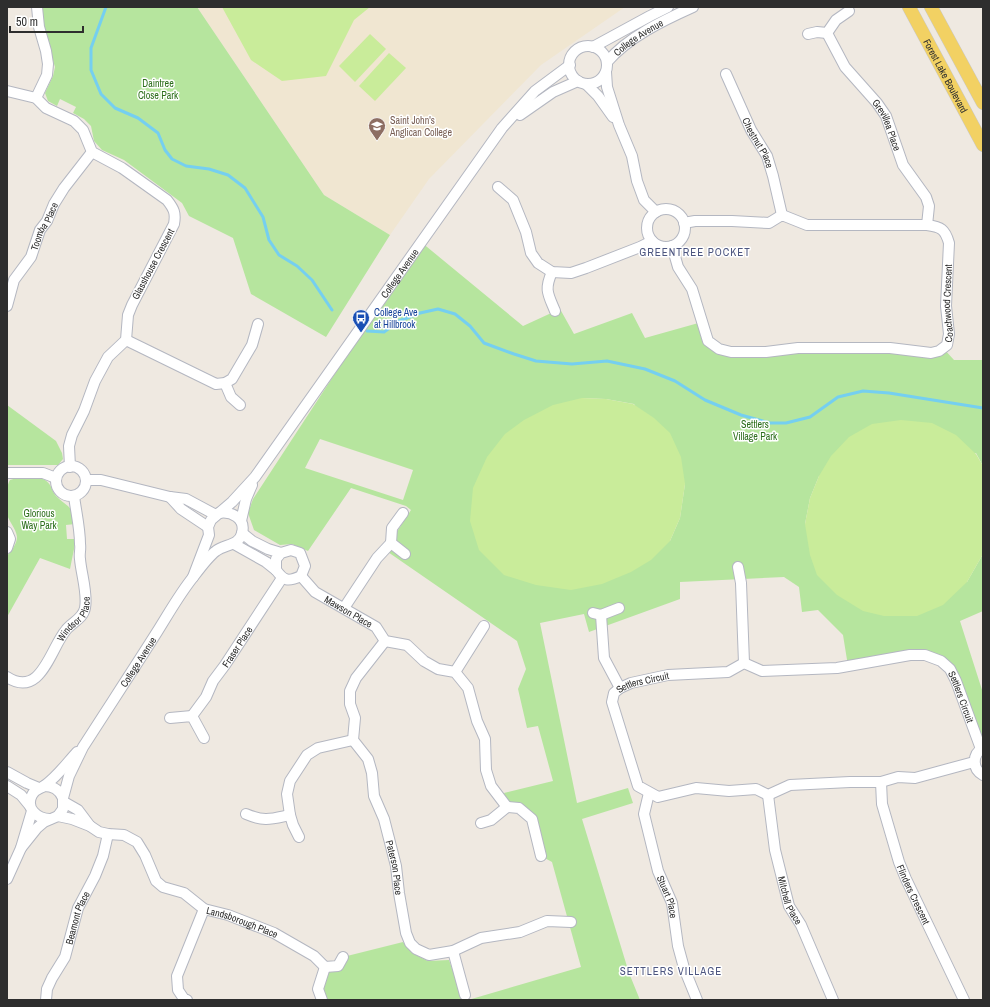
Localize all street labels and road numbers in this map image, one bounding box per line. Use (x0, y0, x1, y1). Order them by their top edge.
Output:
street label: College Avenue (610, 16, 666, 59)
street label: Forest Lake Boulevard (921, 36, 971, 115)
street label: Grevillea Place (870, 96, 904, 153)
street label: Chestnut Place (740, 115, 777, 170)
street label: Toomba Place (27, 200, 61, 252)
street label: Glasshouse Crescent (129, 226, 177, 302)
street label: College Avenue (377, 246, 421, 300)
street label: Coachwood Crescent (939, 263, 956, 344)
street label: Mawson Place (322, 592, 375, 630)
street label: Windsor Place (54, 596, 92, 643)
street label: Fraser Place (219, 623, 255, 670)
street label: College Avenue (117, 634, 159, 689)
street label: Settlers Circuit (613, 668, 671, 695)
street label: Settlers Circuit (945, 669, 977, 725)
street label: Paterson Place (383, 839, 406, 896)
street label: Flinders Crescent (894, 862, 934, 927)
street label: Stuart Place (654, 873, 681, 919)
street label: Mitchell Place (775, 875, 806, 927)
street label: Beamont Place (62, 888, 93, 946)
street label: Landsborough Place (205, 903, 281, 941)

